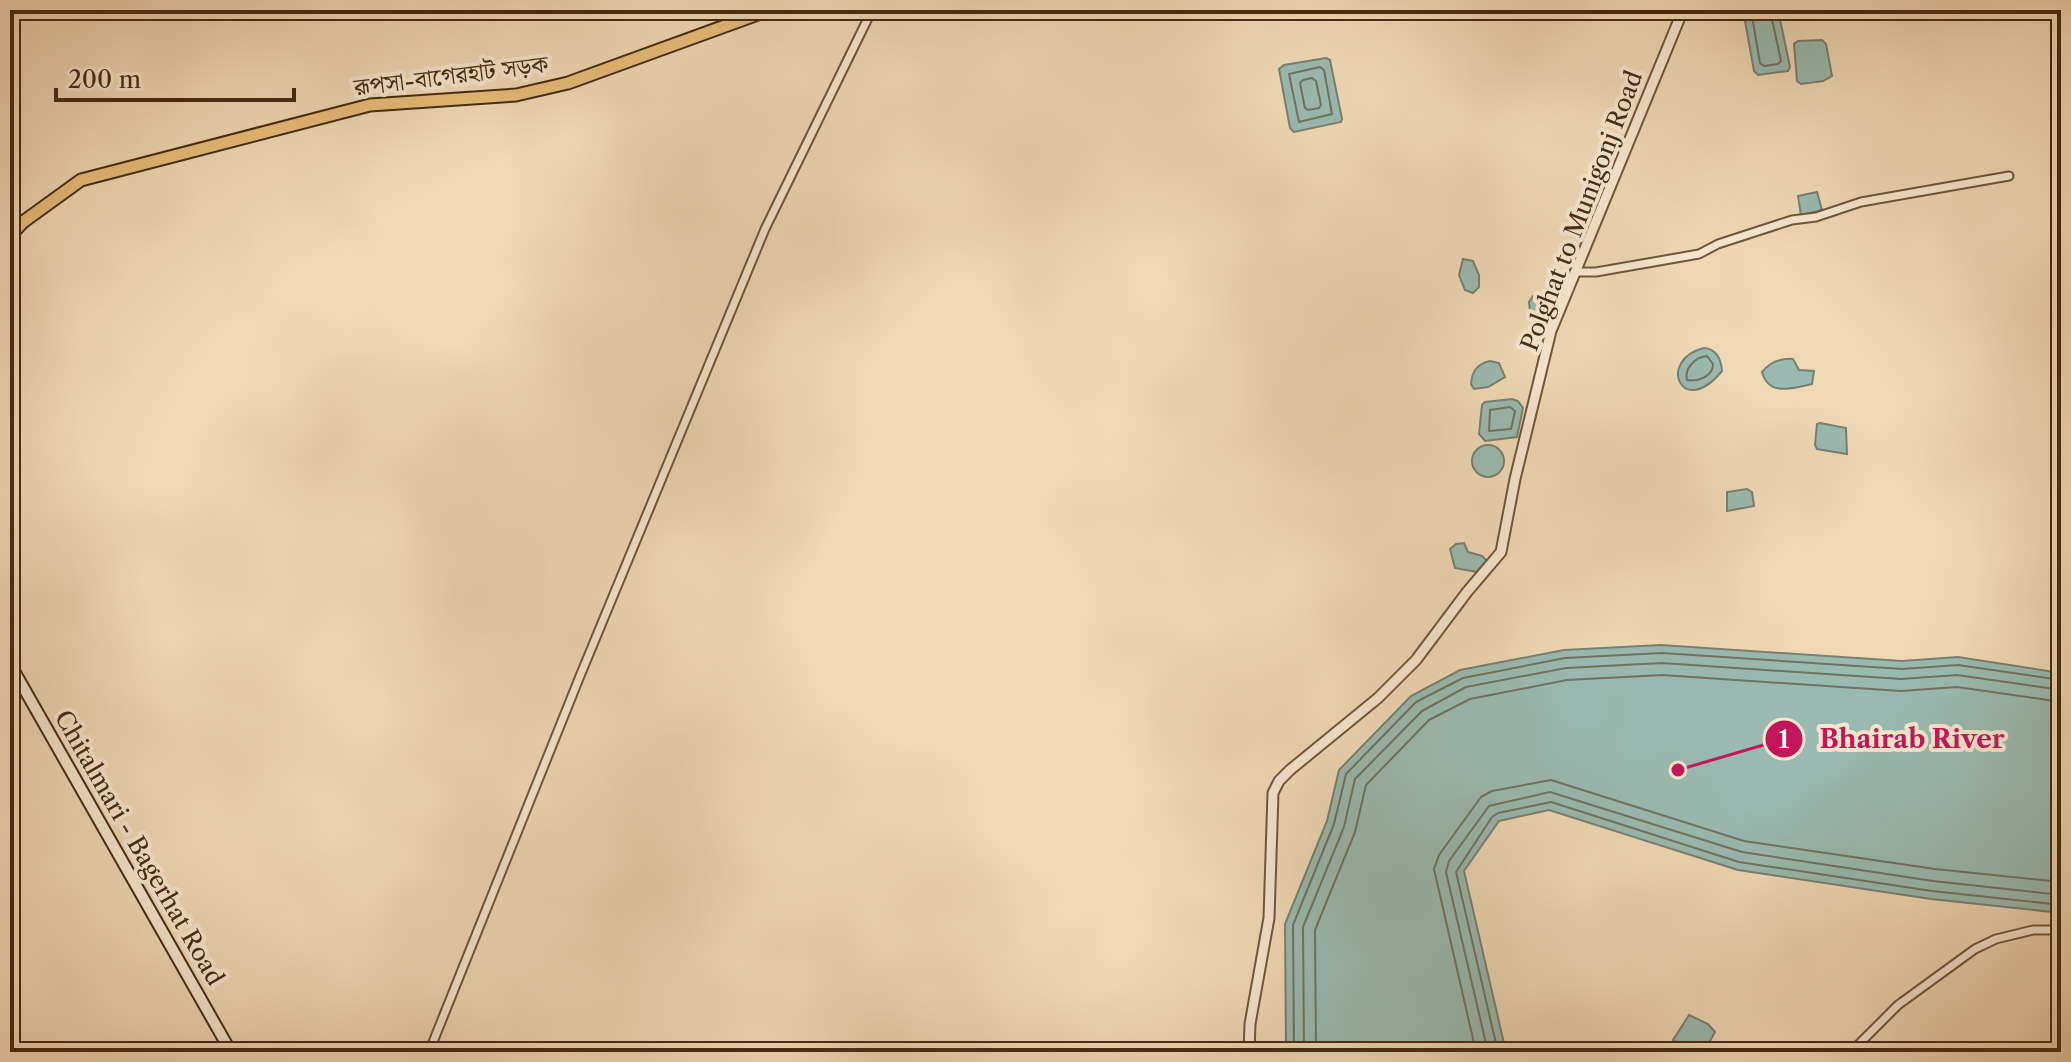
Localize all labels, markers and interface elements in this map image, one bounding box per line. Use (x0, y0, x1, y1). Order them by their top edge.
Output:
street label: রূপসা-বাগেরহাট সড়ক (351, 49, 551, 102)
scale bar (56, 52, 294, 102)
text: 200 m (68, 65, 141, 94)
street label: Polghat to Munigonj Road (1515, 66, 1649, 355)
street label: Chitalmari - Bagerhat Road (49, 705, 230, 991)
callout: Bhairab River (1764, 714, 2021, 764)
text: Bhairab River (1820, 723, 2005, 755)
text: 1 (1779, 725, 1790, 754)

